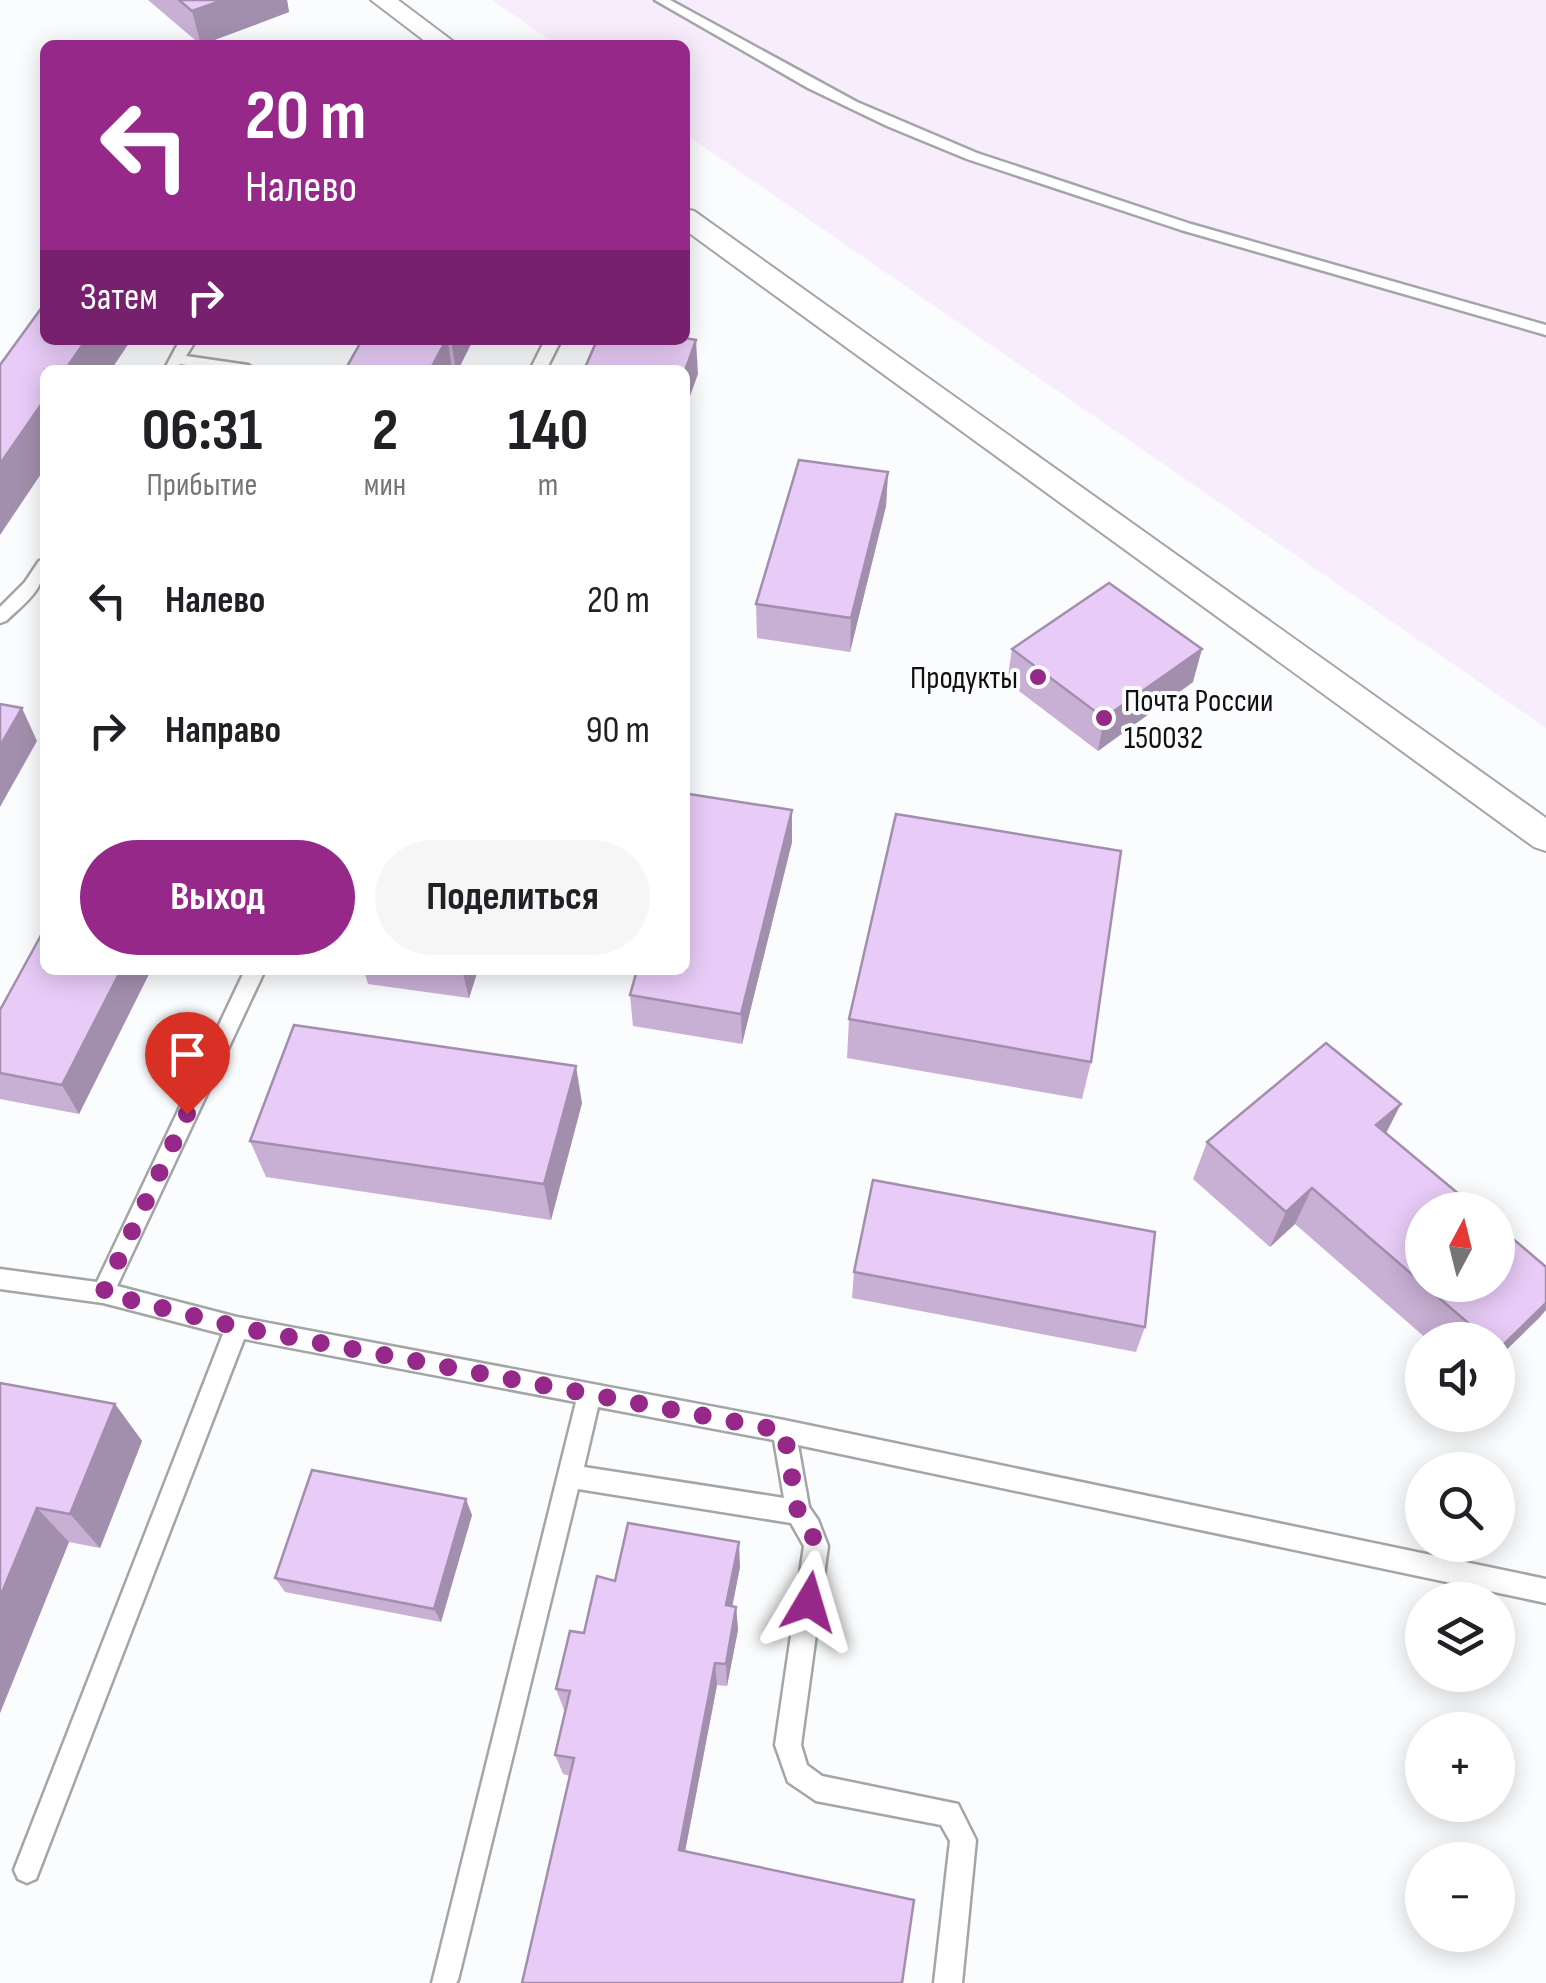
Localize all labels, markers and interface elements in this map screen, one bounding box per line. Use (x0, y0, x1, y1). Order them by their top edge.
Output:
text: 20 m (245, 75, 366, 159)
icon: left (80, 80, 210, 210)
text: Налево (245, 160, 357, 215)
icon: right (178, 270, 233, 325)
text: Затем (80, 275, 158, 320)
text: 06:31 (142, 395, 262, 467)
text: 2 (372, 395, 398, 467)
text: 140 (508, 395, 588, 467)
text: Прибытие (146, 466, 257, 505)
text: мин (364, 466, 406, 505)
text: m (538, 466, 558, 505)
icon: left (80, 573, 135, 628)
text: Налево (165, 578, 265, 623)
text: 20 m (587, 578, 650, 623)
place label: Продукты (910, 659, 1018, 698)
marker: Продукты (1027, 666, 1049, 688)
place label: Почта России 150032 (1124, 682, 1273, 758)
icon: right (80, 703, 135, 758)
marker: Почта России 150032 (1093, 707, 1115, 729)
text: Направо (165, 708, 281, 753)
text: 90 m (586, 708, 650, 753)
button: Выход (80, 840, 355, 955)
button: Поделиться (375, 840, 650, 955)
pin (145, 1012, 230, 1115)
icon: arrive (160, 1027, 215, 1082)
north arrow (1405, 1192, 1515, 1302)
map controls (1405, 1192, 1515, 1952)
button: sound (1405, 1322, 1515, 1432)
button: search (1405, 1452, 1515, 1562)
position arrow (757, 1550, 861, 1654)
button: layers (1405, 1582, 1515, 1692)
button: + (1405, 1712, 1515, 1822)
button: − (1405, 1842, 1515, 1952)

